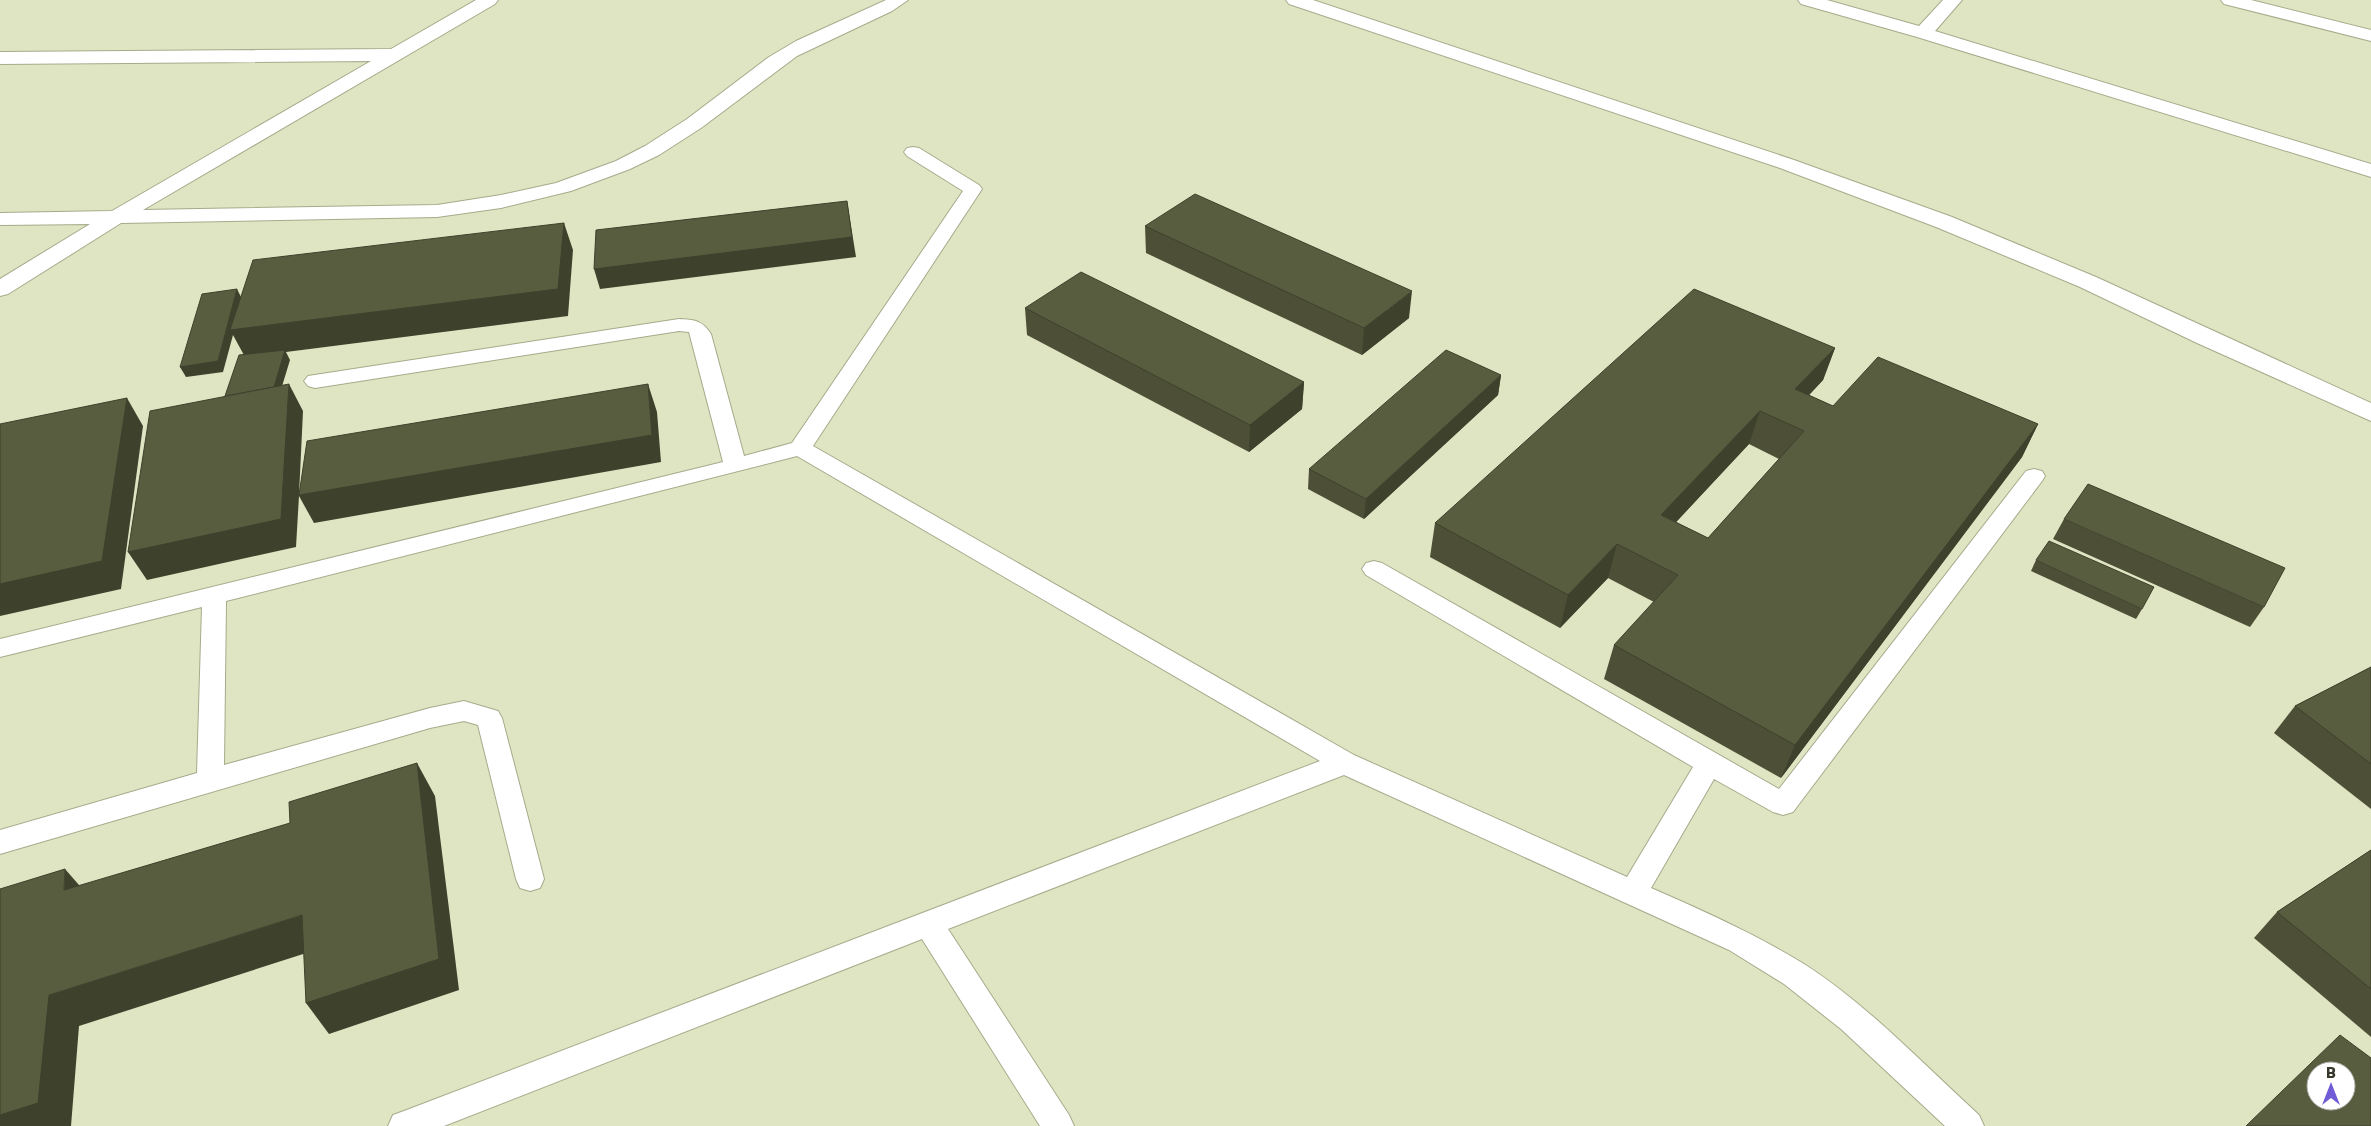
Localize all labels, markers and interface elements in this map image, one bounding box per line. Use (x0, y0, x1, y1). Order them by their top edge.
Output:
north arrow (2306, 1061, 2356, 1111)
text: B (2326, 1065, 2336, 1082)

